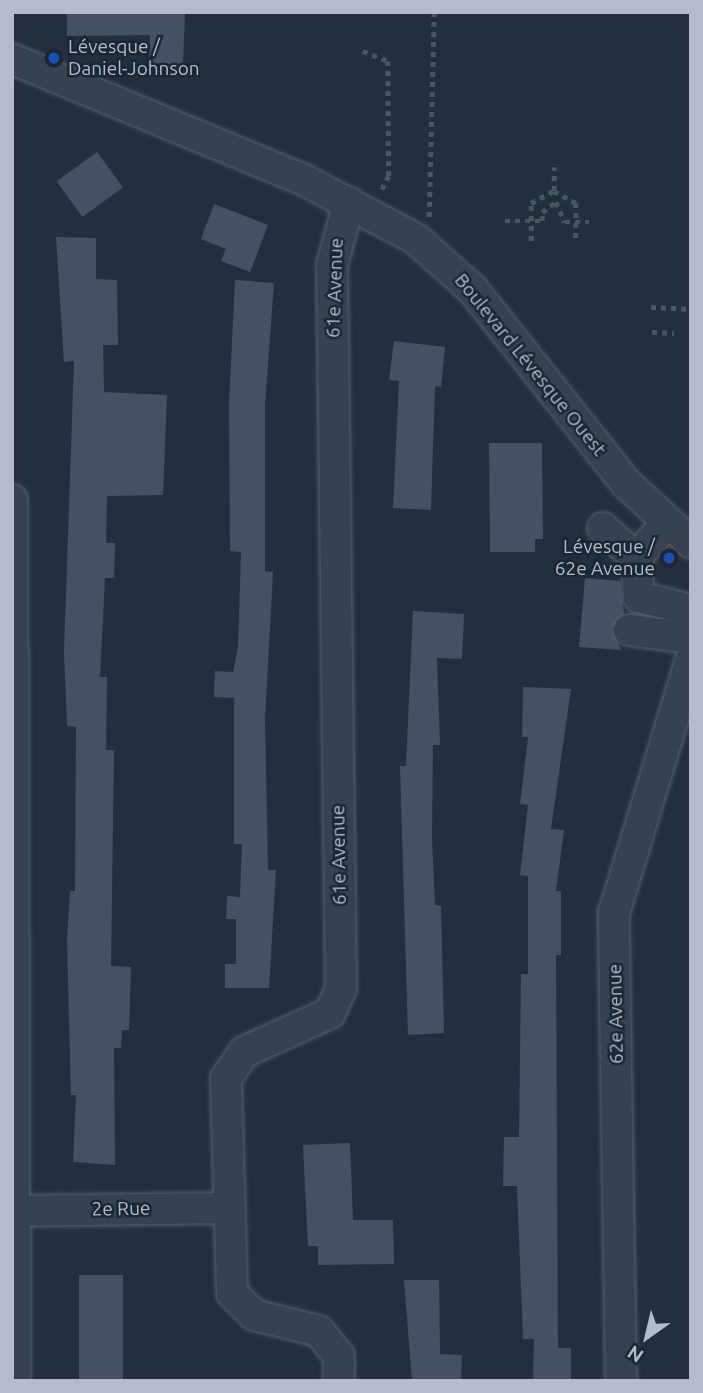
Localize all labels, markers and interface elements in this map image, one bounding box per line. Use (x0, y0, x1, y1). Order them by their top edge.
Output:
place label: Lévesque / Daniel-Johnson (68, 36, 200, 80)
marker: Lévesque / Daniel-Johnson (46, 50, 62, 66)
street label: 61e Avenue (322, 237, 348, 339)
street label: Boulevard Lévesque Ouest (449, 269, 611, 461)
place label: Lévesque / 62e Avenue (555, 536, 655, 580)
marker: Lévesque / 62e Avenue (661, 550, 677, 566)
street label: 61e Avenue (327, 805, 351, 905)
street label: 62e Avenue (604, 964, 628, 1064)
street label: 2e Rue (91, 1197, 151, 1221)
north arrow (612, 1302, 682, 1372)
text: N (623, 1341, 647, 1367)

